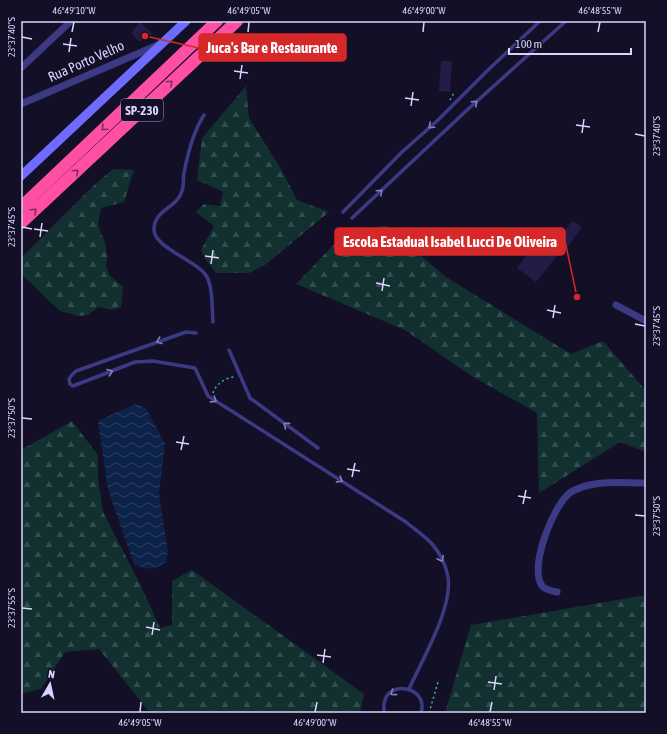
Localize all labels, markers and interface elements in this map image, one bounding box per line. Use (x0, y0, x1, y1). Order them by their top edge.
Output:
text: 46°49'10"W (52, 5, 96, 16)
text: 46°49'05"W (227, 5, 271, 16)
text: 46°49'00"W (402, 5, 446, 16)
text: 46°48'55"W (578, 5, 622, 16)
text: 23°37'40"S (6, 17, 17, 57)
scale bar (509, 30, 631, 56)
callout: Juca's Bar e Restaurante (199, 34, 346, 61)
street label: Rua Porto Velho (45, 37, 127, 85)
text: 100 m (515, 37, 542, 51)
text: Juca's Bar e Restaurante (205, 39, 338, 56)
one-way arrow (166, 81, 173, 88)
road number: SP-230 (121, 99, 163, 121)
one-way arrow (470, 100, 478, 108)
text: 23°37'40"S (651, 116, 662, 156)
one-way arrow (428, 121, 436, 129)
one-way arrow (101, 123, 109, 131)
one-way arrow (71, 169, 79, 177)
one-way arrow (375, 189, 383, 197)
text: 23°37'45"S (6, 207, 17, 247)
one-way arrow (29, 208, 37, 216)
callout: Escola Estadual Isabel Lucci De Oliveira (335, 228, 565, 255)
text: Escola Estadual Isabel Lucci De Oliveira (343, 233, 557, 250)
text: 23°37'45"S (651, 306, 662, 346)
one-way arrow (155, 336, 162, 345)
one-way arrow (106, 368, 113, 376)
one-way arrow (210, 395, 217, 402)
text: 23°37'50"S (6, 398, 17, 438)
one-way arrow (284, 422, 291, 429)
one-way arrow (336, 475, 343, 483)
text: 23°37'50"S (651, 496, 662, 536)
one-way arrow (436, 555, 444, 562)
text: 23°37'55"S (6, 588, 17, 628)
north arrow (30, 664, 70, 704)
text: N (47, 668, 56, 681)
one-way arrow (390, 688, 397, 695)
text: 46°49'05"W (118, 717, 162, 728)
text: 46°49'00"W (293, 717, 337, 728)
text: 46°48'55"W (468, 717, 512, 728)

